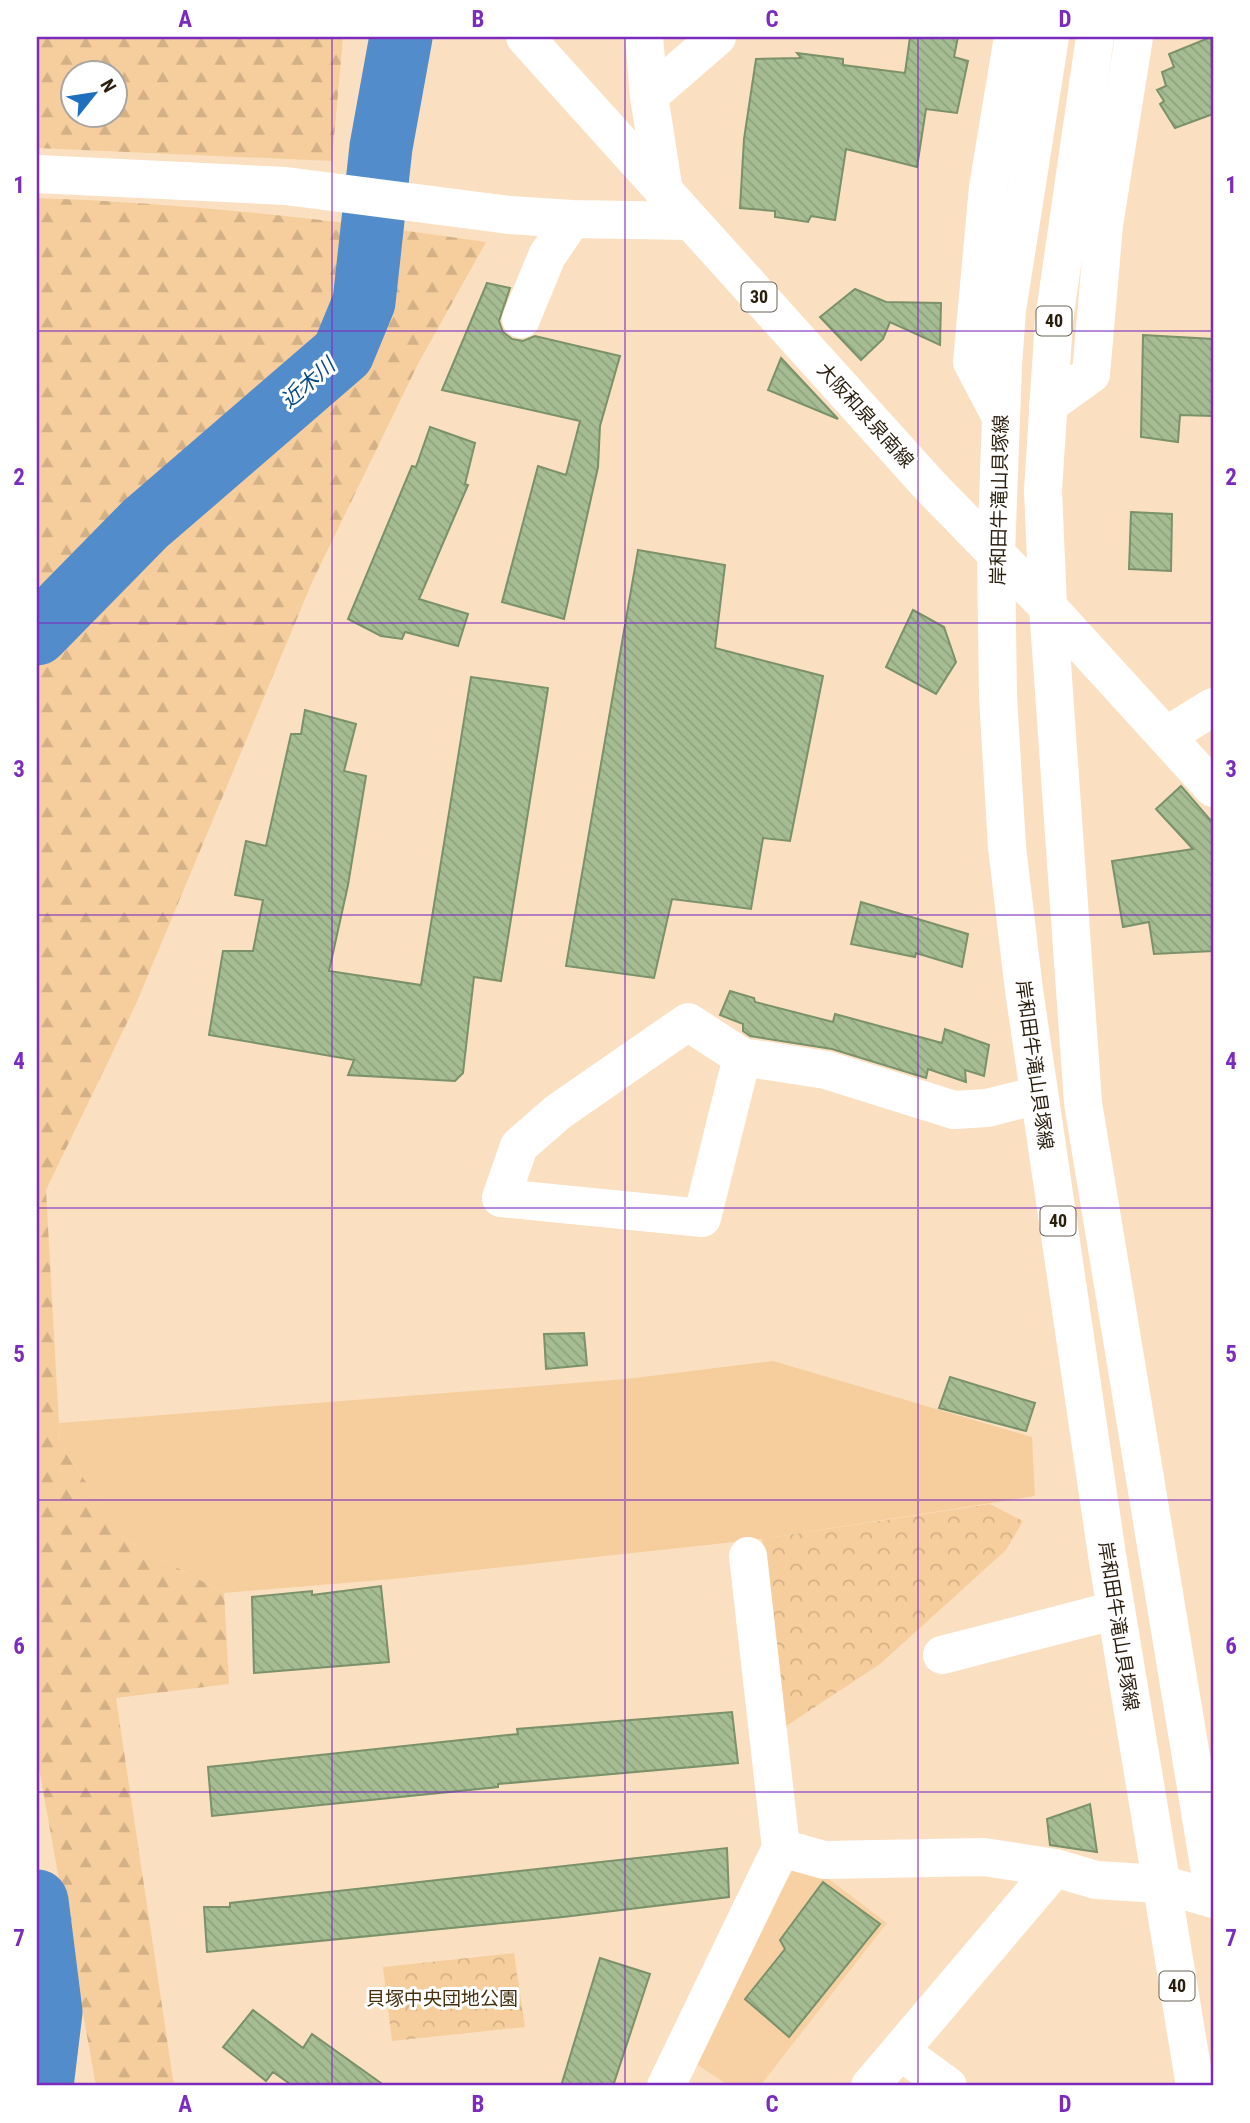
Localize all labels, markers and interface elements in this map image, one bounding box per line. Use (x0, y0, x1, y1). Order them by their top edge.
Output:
text: A (178, 6, 192, 33)
text: B (472, 6, 484, 33)
text: C (765, 6, 779, 33)
text: D (1059, 6, 1072, 33)
north arrow (60, 60, 130, 130)
text: N (95, 75, 121, 97)
text: 1 (13, 172, 25, 199)
text: 1 (1225, 172, 1237, 199)
road number: 30 (742, 282, 776, 312)
road number: 40 (1036, 306, 1072, 335)
water label: 近木川 (276, 352, 341, 413)
street label: 大阪和泉泉南線 (813, 358, 919, 472)
street label: 岸和田牛滝山貝塚線 (987, 414, 1012, 586)
text: 2 (13, 464, 25, 491)
text: 2 (1225, 464, 1237, 491)
text: 3 (13, 756, 25, 783)
text: 3 (1225, 756, 1237, 783)
street label: 岸和田牛滝山貝塚線 (1011, 979, 1058, 1151)
text: 4 (13, 1048, 25, 1075)
text: 4 (1225, 1048, 1237, 1075)
road number: 40 (1040, 1206, 1076, 1236)
text: 5 (13, 1341, 25, 1368)
text: 5 (1225, 1341, 1237, 1368)
street label: 岸和田牛滝山貝塚線 (1094, 1540, 1143, 1712)
text: 6 (13, 1633, 25, 1660)
text: 6 (1225, 1633, 1237, 1660)
text: 7 (13, 1925, 25, 1952)
text: 7 (1225, 1925, 1237, 1952)
road number: 40 (1160, 1972, 1194, 2000)
park label: 貝塚中央団地公園 (366, 1987, 518, 2010)
text: A (178, 2091, 192, 2118)
text: B (472, 2091, 484, 2118)
text: C (765, 2091, 779, 2118)
text: D (1059, 2091, 1072, 2118)

